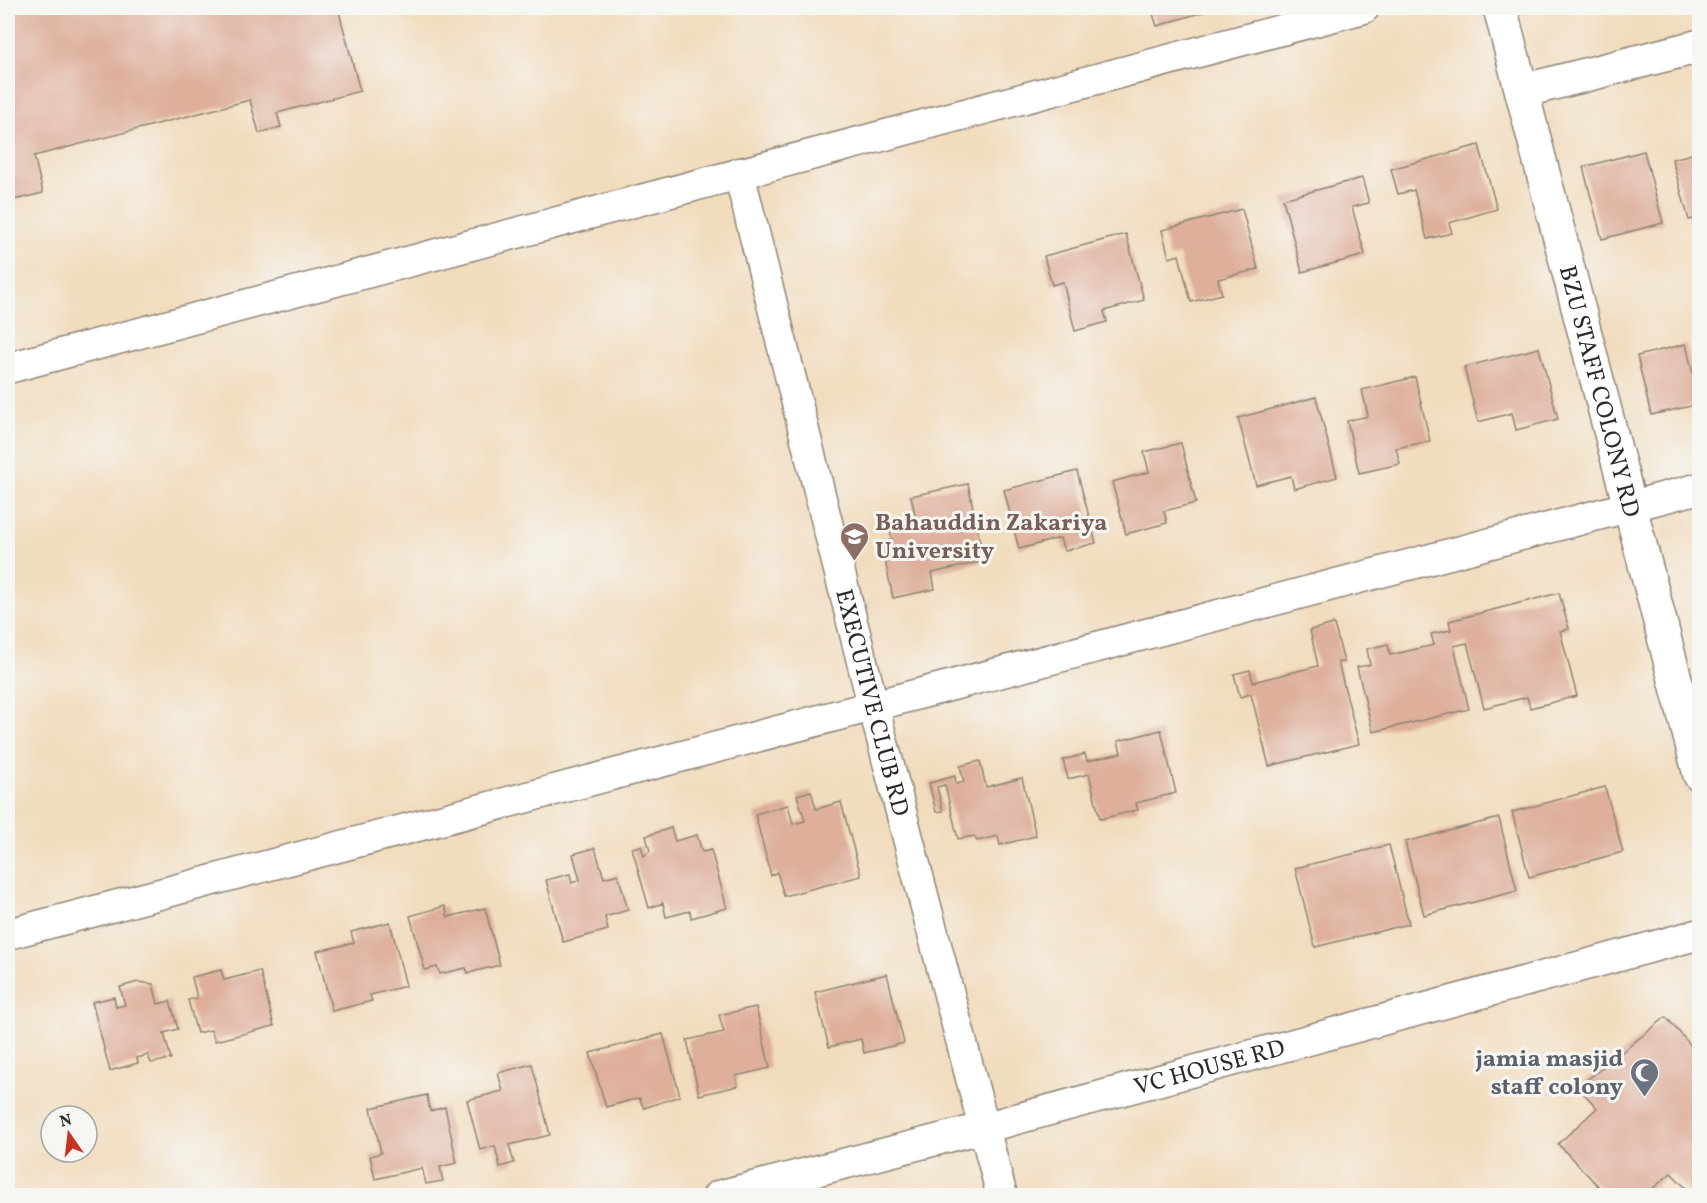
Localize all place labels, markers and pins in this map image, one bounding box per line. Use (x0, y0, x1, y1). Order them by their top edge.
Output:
place label: Bahauddin Zakariya University (875, 507, 1107, 569)
school or university icon: Bahauddin Zakariya University (838, 520, 870, 562)
place label: jamia masjid staff colony (1475, 1043, 1624, 1105)
mosque icon: jamia masjid staff colony (1628, 1056, 1660, 1098)

